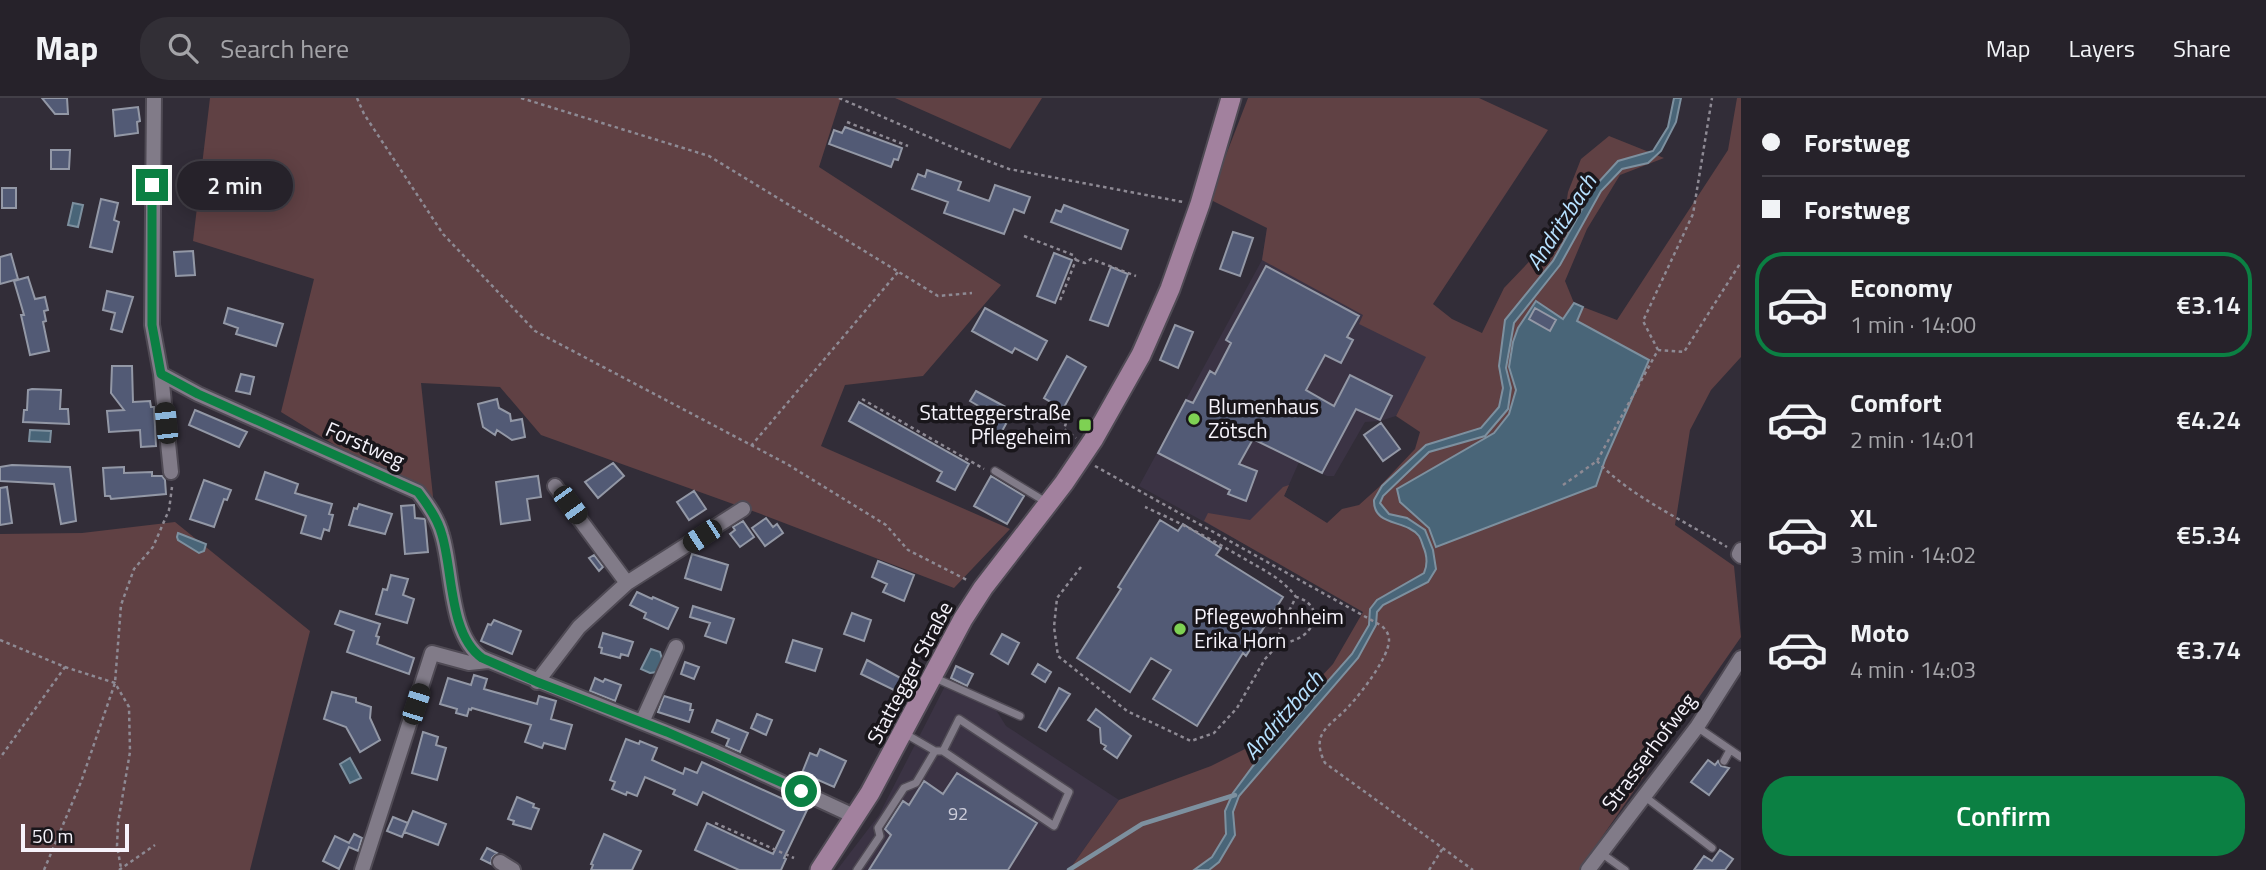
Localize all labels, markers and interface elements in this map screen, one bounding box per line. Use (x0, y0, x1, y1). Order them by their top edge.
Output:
search box (140, 17, 630, 80)
text: Map (35, 23, 98, 73)
icon: search (164, 29, 202, 67)
text: Search here (220, 29, 349, 68)
text: Map (1986, 30, 2031, 66)
text: Layers (2069, 30, 2135, 66)
text: Share (2173, 30, 2231, 66)
text: Forstweg (1804, 123, 1910, 162)
callout: 2 min (176, 160, 292, 210)
water label: Andritzbach (1516, 166, 1605, 277)
text: 2 min (207, 168, 263, 203)
route end (136, 169, 168, 201)
text: Forstweg (1804, 190, 1910, 229)
text: Economy (1850, 268, 1952, 307)
icon: car (1766, 273, 1829, 336)
text: €3.14 (2177, 285, 2241, 324)
text: 1 min · 14:00 (1850, 307, 1976, 342)
text: Comfort (1850, 383, 1942, 422)
icon: car (1766, 388, 1829, 451)
place label: Blumenhaus Zötsch (1208, 390, 1319, 446)
place label: Statteggerstraße Pflegeheim (920, 396, 1071, 452)
text: €4.24 (2177, 400, 2241, 439)
car (154, 401, 179, 445)
marker: Blumenhaus Zötsch (1186, 411, 1202, 427)
street label: Forstweg (321, 412, 410, 476)
marker: Statteggerstraße Pflegeheim (1077, 417, 1093, 433)
text: 2 min · 14:01 (1850, 422, 1976, 457)
car (550, 482, 591, 528)
text: XL (1850, 498, 1877, 537)
icon: car (1766, 503, 1829, 566)
text: €5.34 (2177, 515, 2241, 554)
car (679, 516, 726, 556)
text: 3 min · 14:02 (1850, 537, 1976, 572)
street label: Stattegger Straße (858, 595, 960, 750)
place label: Pflegewohnheim Erika Horn (1194, 600, 1344, 656)
text: Moto (1850, 613, 1909, 652)
icon: car (1766, 618, 1829, 681)
marker: Pflegewohnheim Erika Horn (1172, 621, 1188, 637)
text: €3.74 (2177, 630, 2241, 669)
text: 4 min · 14:03 (1850, 652, 1976, 687)
water label: Andritzbach (1234, 662, 1332, 767)
car (400, 681, 433, 727)
street label: Strasserhofweg (1593, 686, 1703, 817)
route start (785, 775, 817, 807)
button: Confirm (1762, 776, 2245, 856)
house number: 92 (948, 800, 968, 827)
scale bar (21, 821, 130, 853)
text: 50 m (32, 821, 73, 850)

